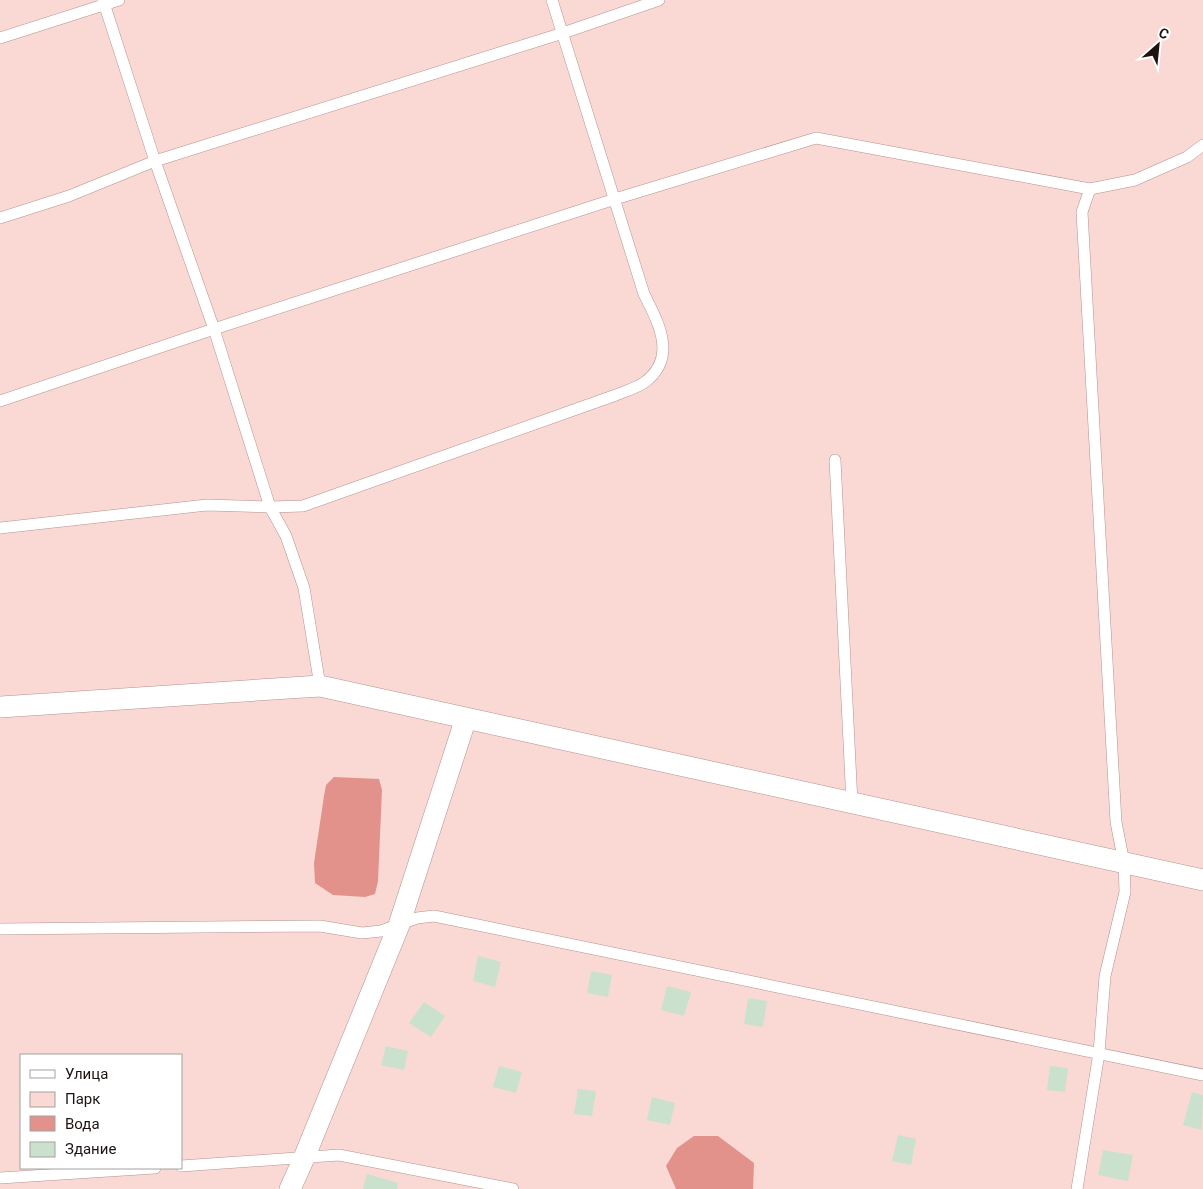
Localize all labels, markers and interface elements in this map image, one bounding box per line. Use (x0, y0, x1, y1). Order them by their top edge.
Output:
north arrow (1133, 20, 1183, 70)
text: С (1156, 24, 1172, 43)
legend (20, 1054, 182, 1169)
text: Улица (65, 1065, 108, 1083)
text: Парк (65, 1090, 100, 1108)
text: Вода (65, 1115, 100, 1133)
text: Здание (65, 1140, 116, 1158)

